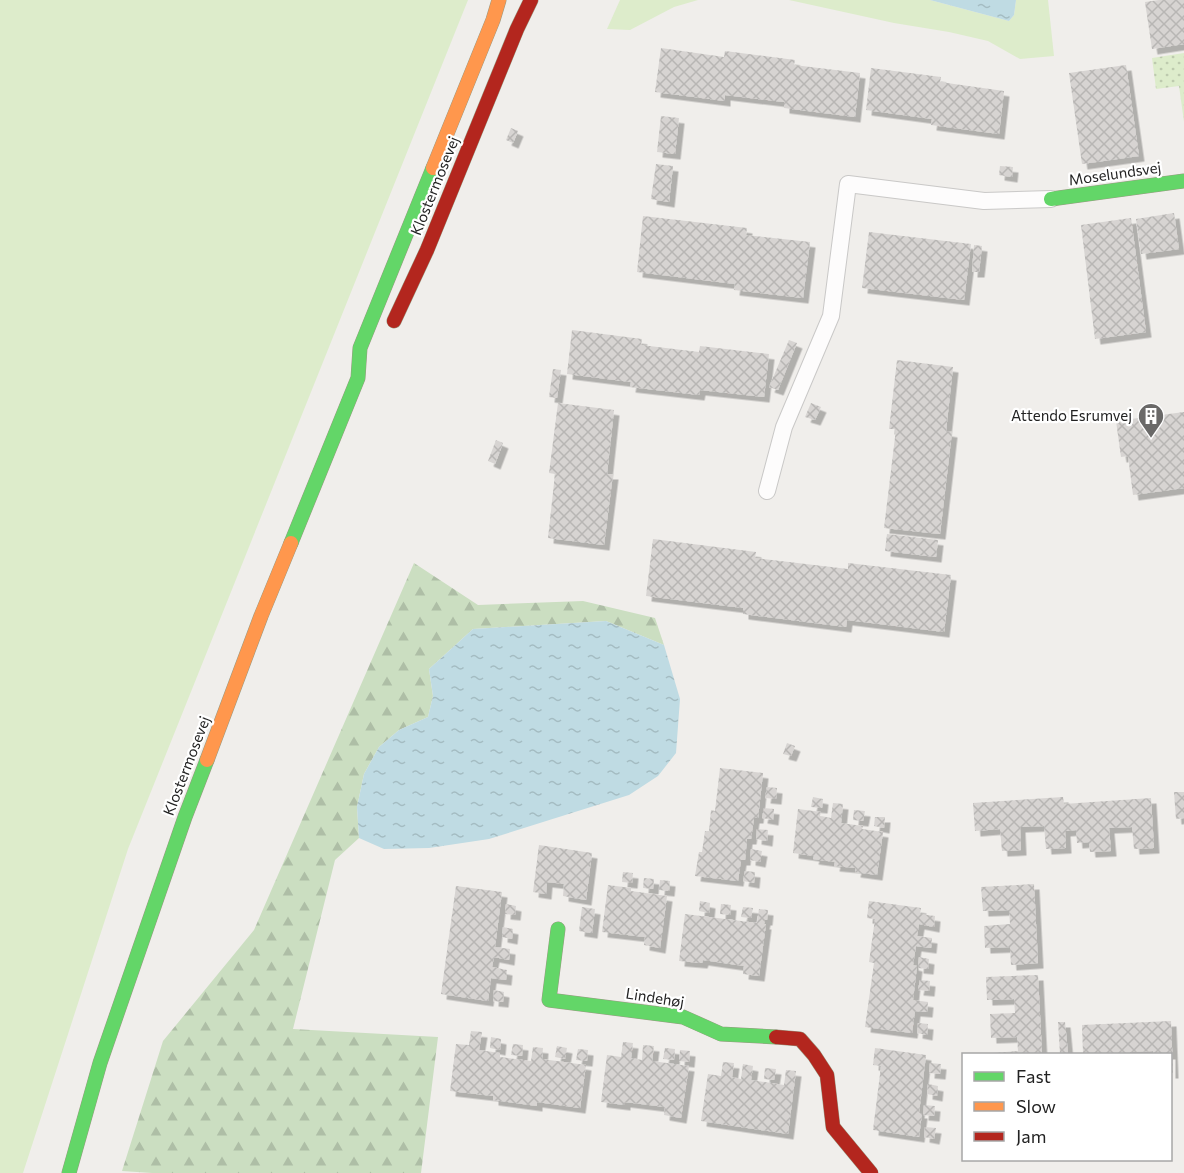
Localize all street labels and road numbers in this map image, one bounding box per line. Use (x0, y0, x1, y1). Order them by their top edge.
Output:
street label: Klostermosevej (406, 134, 462, 238)
street label: Moselundsvej (1067, 158, 1162, 188)
street label: Klostermosevej (159, 713, 213, 818)
street label: Lindehøj (625, 984, 686, 1011)

